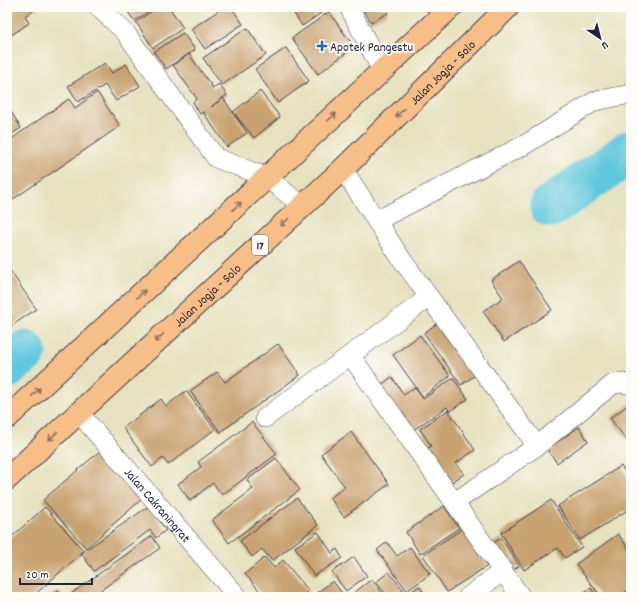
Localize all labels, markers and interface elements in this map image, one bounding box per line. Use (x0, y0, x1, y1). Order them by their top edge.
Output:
north arrow (580, 18, 620, 58)
text: U (598, 36, 611, 53)
street label: Jalan Jogja - Solo (407, 37, 481, 110)
place label: Apotek Pangestu (330, 39, 413, 58)
marker: Apotek Pangestu (317, 41, 327, 51)
one-way arrow (395, 108, 405, 118)
one-way arrow (327, 112, 337, 122)
one-way arrow (232, 201, 242, 210)
one-way arrow (280, 217, 290, 226)
road number: 17 (252, 235, 268, 255)
street label: Jalan Jogja - Solo (171, 260, 247, 332)
one-way arrow (136, 290, 146, 299)
one-way arrow (154, 334, 164, 343)
one-way arrow (31, 387, 41, 396)
one-way arrow (49, 431, 59, 440)
street label: Jalan Cakraningrat (118, 465, 194, 548)
scale bar (20, 560, 92, 586)
text: 20 m (26, 567, 49, 584)

